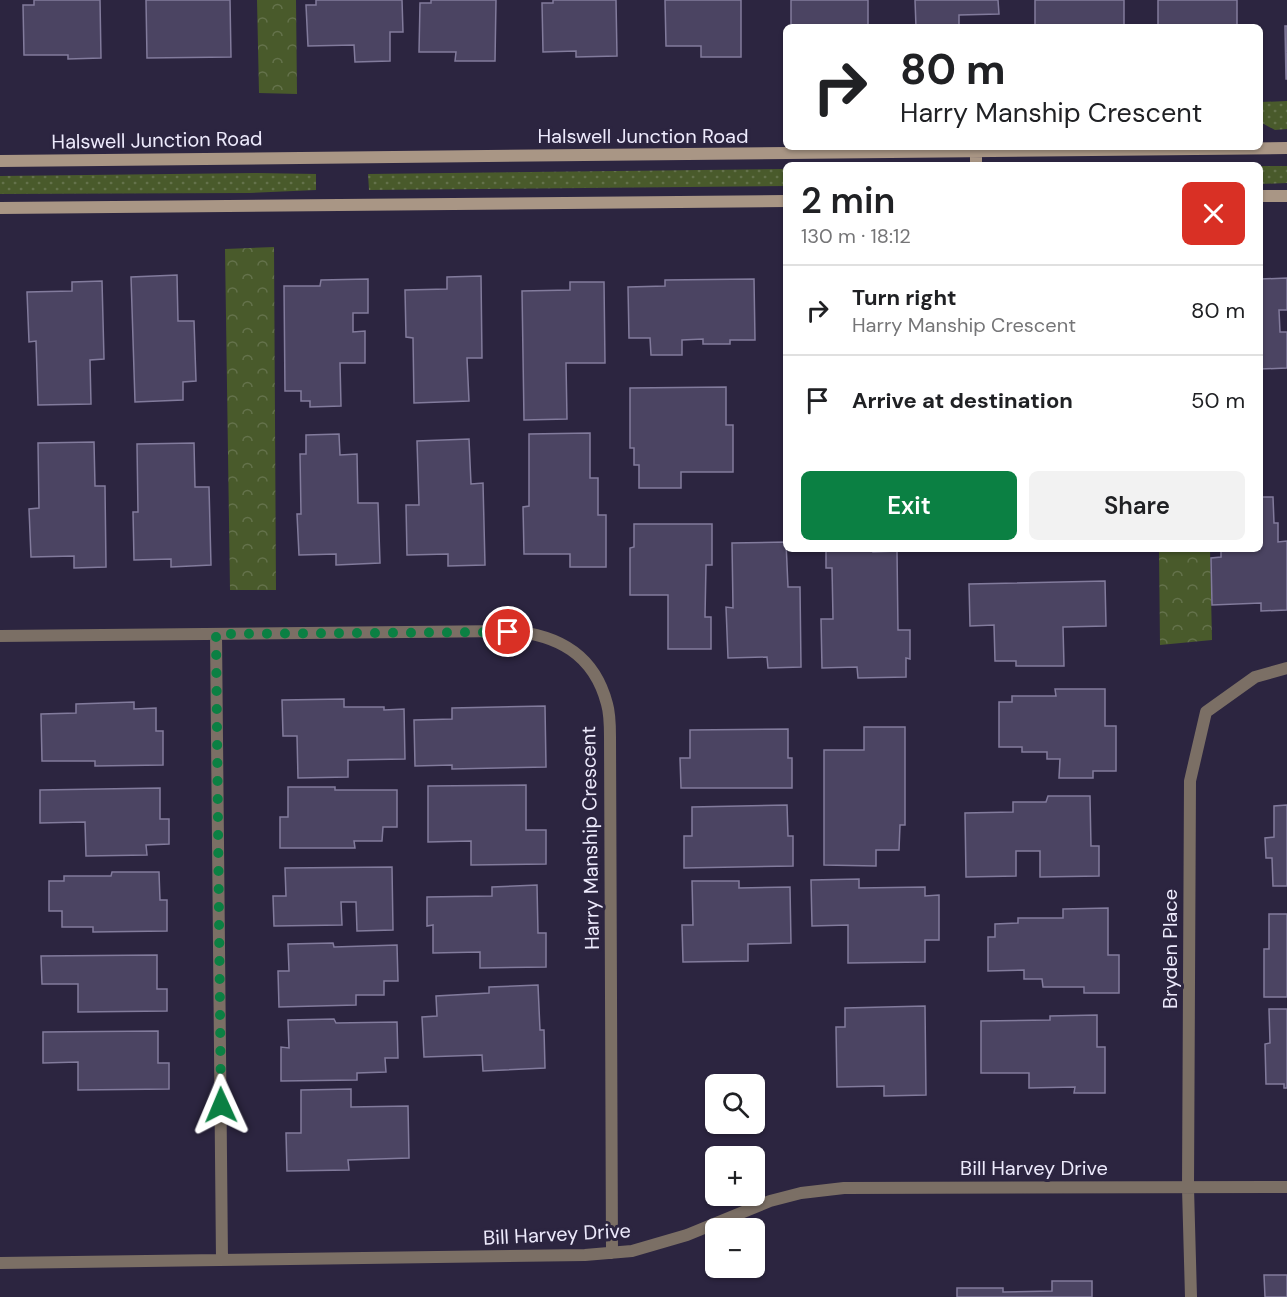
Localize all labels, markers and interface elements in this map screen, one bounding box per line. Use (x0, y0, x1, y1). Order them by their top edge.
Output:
text: 80 m (900, 42, 1006, 97)
icon: right (801, 48, 879, 126)
text: Harry Manship Crescent (900, 95, 1202, 130)
street label: Halswell Junction Road (537, 123, 749, 149)
street label: Halswell Junction Road (51, 125, 263, 155)
text: 2 min (801, 177, 895, 224)
button: close (1182, 182, 1245, 245)
text: 130 m · 18:12 (801, 223, 911, 249)
text: Turn right (852, 283, 957, 312)
icon: right (801, 294, 834, 327)
text: 80 m (1191, 296, 1245, 325)
text: Harry Manship Crescent (852, 312, 1076, 338)
icon: arrive (801, 384, 834, 417)
text: Arrive at destination (852, 386, 1073, 415)
text: 50 m (1191, 386, 1245, 415)
button: Exit (801, 471, 1017, 540)
button: Share (1029, 471, 1245, 540)
pin (482, 606, 533, 657)
icon: arrive (491, 615, 524, 648)
street label: Harry Manship Crescent (575, 726, 605, 950)
street label: Bryden Place (1157, 889, 1183, 1009)
position arrow (189, 1073, 253, 1137)
map controls (705, 1074, 765, 1278)
button: search (705, 1074, 765, 1134)
button: + (705, 1146, 765, 1206)
street label: Bill Harvey Drive (960, 1155, 1108, 1181)
street label: Bill Harvey Drive (483, 1217, 631, 1251)
button: − (705, 1218, 765, 1278)

